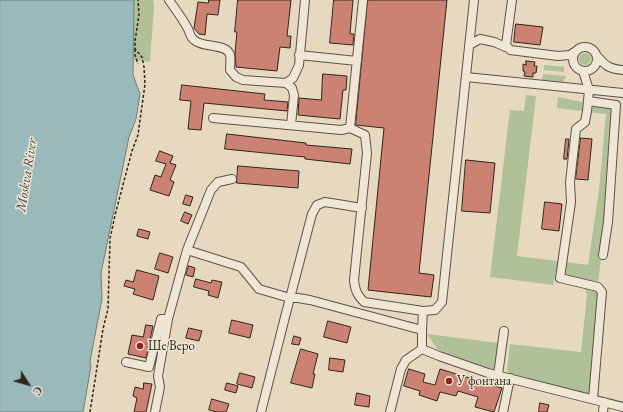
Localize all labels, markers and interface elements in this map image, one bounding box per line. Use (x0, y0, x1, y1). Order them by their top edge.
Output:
water label: Moskva River (13, 137, 41, 213)
place label: Ше Веро (148, 338, 195, 354)
marker: Ше Веро (135, 341, 145, 351)
north arrow (8, 364, 48, 404)
place label: У фонтана (457, 373, 511, 389)
marker: У фонтана (444, 376, 454, 386)
text: С (30, 384, 46, 399)

